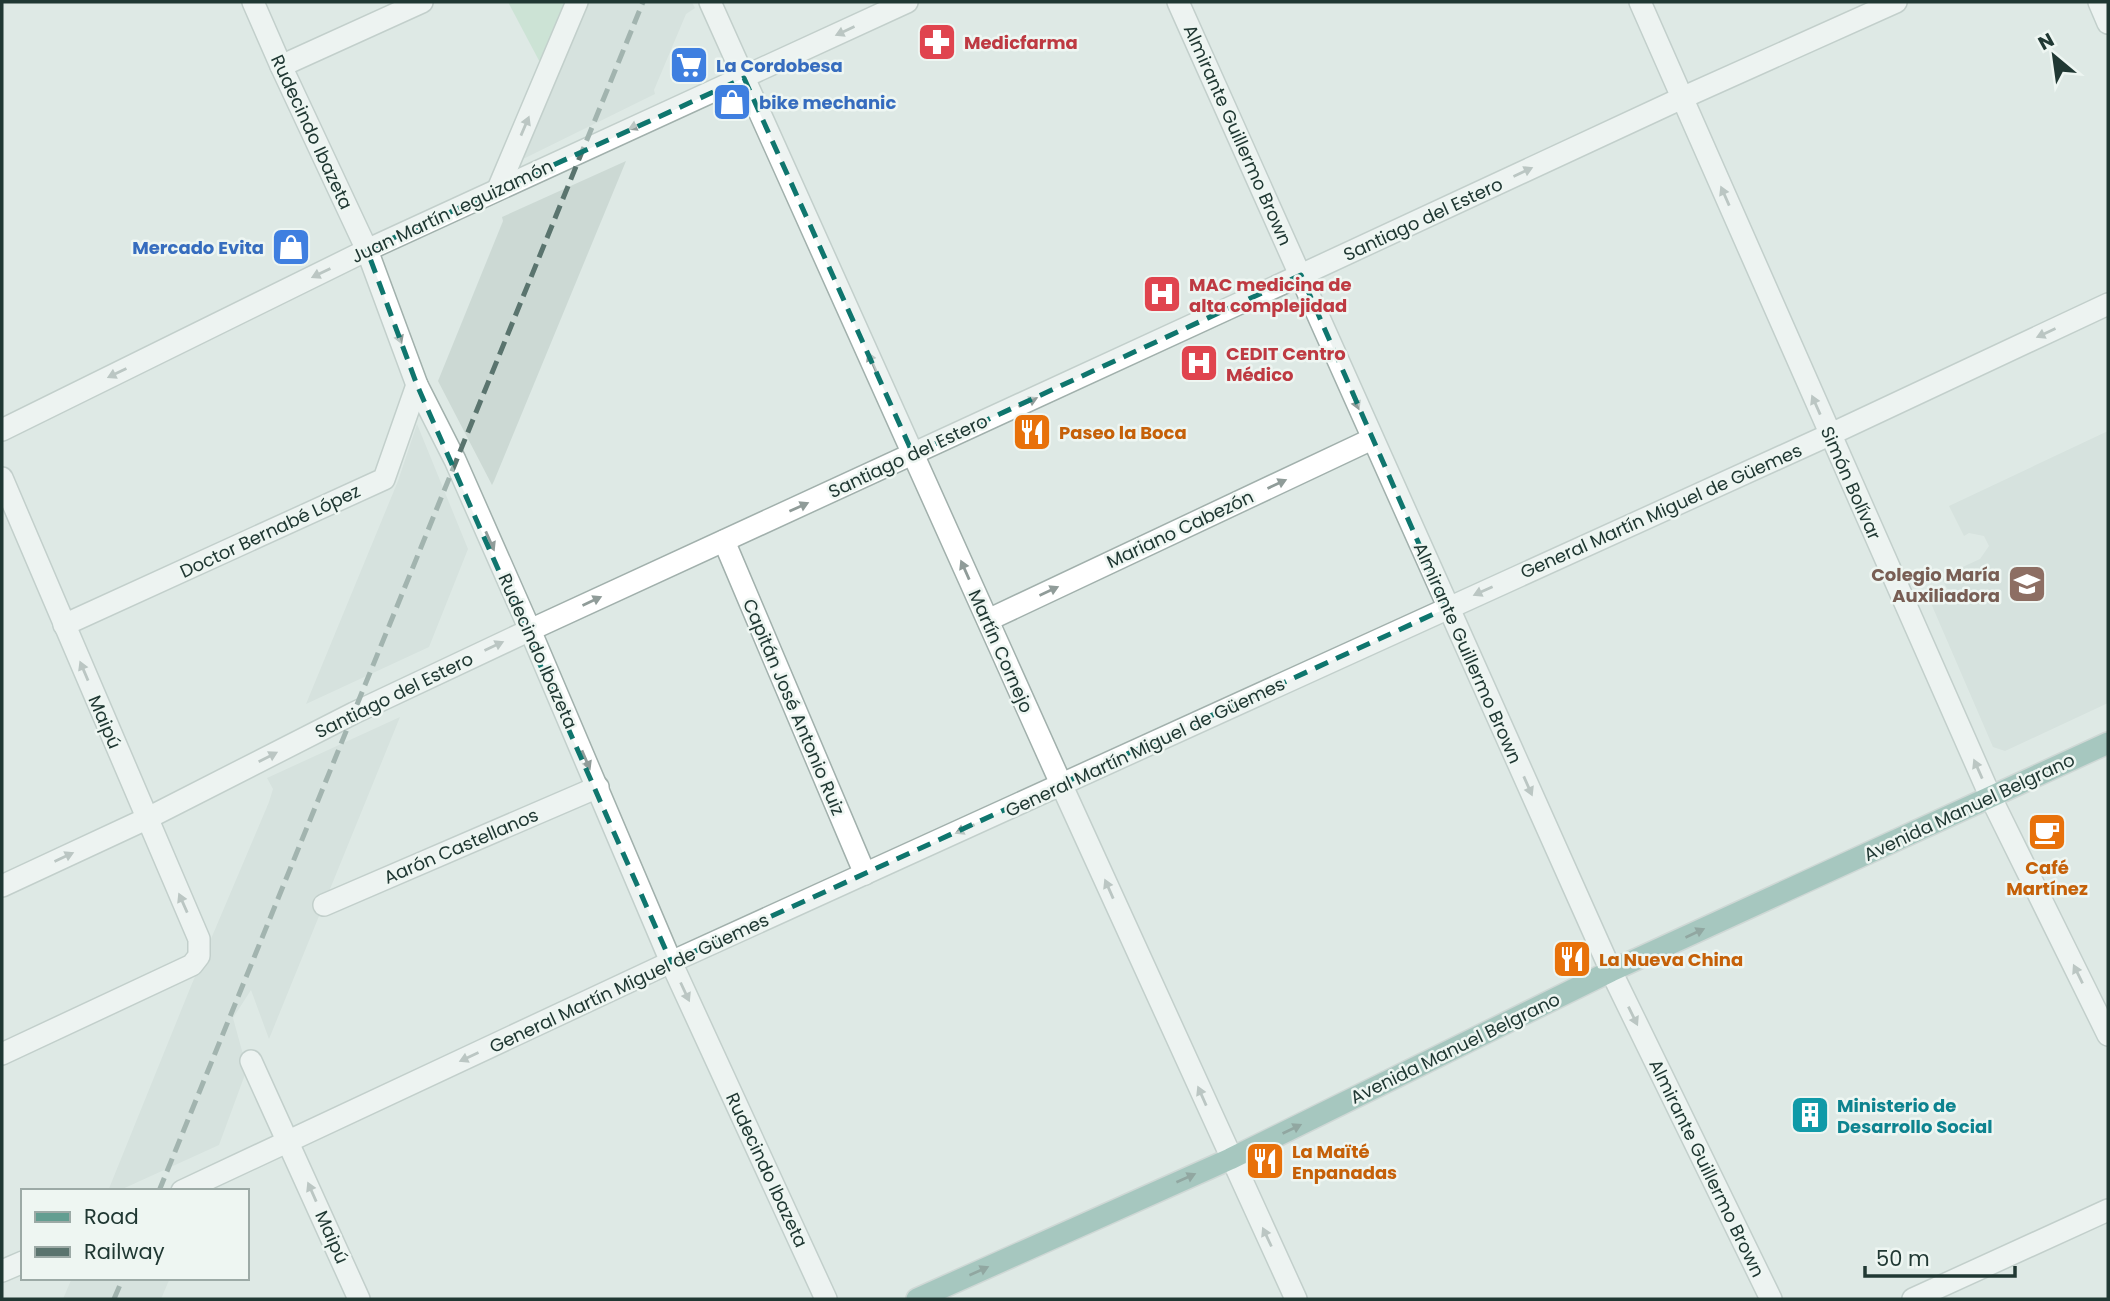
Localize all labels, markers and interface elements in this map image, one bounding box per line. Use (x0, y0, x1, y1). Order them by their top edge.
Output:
street label: Almirante Guillermo Brown (1178, 20, 1298, 250)
pharmacy icon: Medicfarma (916, 21, 958, 63)
north arrow (2019, 21, 2089, 91)
one-way arrow (835, 25, 855, 36)
text: N (2033, 26, 2059, 57)
place label: Medicfarma (964, 30, 1078, 55)
supermarket icon: La Cordobesa (668, 44, 710, 86)
street label: Rudecindo Ibazeta (265, 51, 359, 213)
place label: La Cordobesa (716, 53, 843, 78)
shop icon: bike mechanic (711, 81, 753, 123)
place label: bike mechanic (759, 90, 896, 115)
one-way arrow (519, 115, 530, 136)
one-way arrow (628, 120, 649, 131)
street label: Juan Martín Leguizamón (347, 153, 557, 269)
one-way arrow (1513, 166, 1533, 178)
street label: Santiago del Estero (1339, 171, 1507, 267)
one-way arrow (1719, 186, 1731, 206)
shop icon: Mercado Evita (270, 226, 312, 268)
place label: Mercado Evita (132, 235, 264, 260)
one-way arrow (311, 267, 331, 278)
place label: MAC medicina de alta complejidad (1189, 272, 1352, 318)
hospital icon: MAC medicina de alta complejidad (1141, 273, 1183, 315)
one-way arrow (393, 323, 404, 344)
one-way arrow (2036, 328, 2057, 339)
place label: CEDIT Centro Médico (1226, 341, 1346, 387)
hospital icon: CEDIT Centro Médico (1178, 342, 1220, 384)
one-way arrow (866, 352, 877, 373)
one-way arrow (107, 368, 127, 379)
one-way arrow (1350, 389, 1361, 410)
one-way arrow (1810, 394, 1821, 415)
one-way arrow (1018, 396, 1038, 407)
street label: Santiago del Estero (824, 408, 992, 504)
restaurant icon: Paseo la Boca (1011, 411, 1053, 453)
place label: Paseo la Boca (1059, 420, 1187, 445)
street label: Simón Bolívar (1815, 422, 1887, 544)
street label: General Martín Miguel de Güemes (1516, 437, 1806, 585)
street label: Doctor Bernabé López (176, 478, 364, 584)
one-way arrow (1267, 478, 1287, 489)
street label: Mariano Cabezón (1102, 484, 1258, 574)
one-way arrow (788, 501, 809, 512)
one-way arrow (485, 531, 496, 552)
street label: Almirante Guillermo Brown (1408, 538, 1528, 768)
one-way arrow (959, 560, 971, 580)
place label: Colegio María Auxiliadora (1871, 562, 2000, 608)
school or university icon: Colegio María Auxiliadora (2006, 563, 2048, 605)
street label: Rudecindo Ibazeta (492, 569, 584, 733)
street label: Martín Cornejo (963, 585, 1039, 717)
one-way arrow (1039, 585, 1059, 597)
one-way arrow (1473, 585, 1493, 597)
one-way arrow (582, 595, 602, 607)
street label: Capitán José Antonio Ruiz (737, 595, 851, 819)
one-way arrow (484, 641, 504, 652)
street label: Santiago del Estero (311, 646, 477, 744)
one-way arrow (78, 661, 90, 681)
street label: General Martín Miguel de Güemes (1001, 671, 1289, 823)
street label: Maipú (83, 691, 127, 753)
street label: Avenida Manuel Belgrano (1859, 747, 2079, 867)
one-way arrow (580, 750, 592, 770)
one-way arrow (258, 751, 278, 762)
one-way arrow (1972, 759, 1984, 779)
one-way arrow (1523, 776, 1534, 797)
street label: Aarón Castellanos (380, 802, 542, 890)
cafe icon: Café Martínez (2026, 811, 2068, 853)
one-way arrow (955, 823, 975, 835)
one-way arrow (54, 851, 74, 863)
place label: Café Martínez (2006, 855, 2088, 901)
one-way arrow (1103, 879, 1114, 899)
one-way arrow (177, 893, 189, 913)
street label: General Martín Miguel de Güemes (485, 907, 773, 1059)
one-way arrow (1685, 927, 1705, 939)
restaurant icon: La Nueva China (1551, 938, 1593, 980)
place label: La Nueva China (1599, 947, 1743, 972)
one-way arrow (2072, 964, 2084, 984)
one-way arrow (679, 982, 691, 1002)
street label: Avenida Manuel Belgrano (1346, 986, 1564, 1110)
one-way arrow (1627, 1006, 1638, 1026)
one-way arrow (459, 1051, 479, 1063)
street label: Almirante Guillermo Brown (1643, 1055, 1771, 1281)
one-way arrow (1196, 1086, 1207, 1107)
street label: Rudecindo Ibazeta (720, 1089, 814, 1251)
place label: Ministerio de Desarrollo Social (1837, 1093, 1992, 1139)
building icon: Ministerio de Desarrollo Social (1789, 1094, 1831, 1136)
one-way arrow (1282, 1123, 1302, 1134)
place label: La Maïté Enpanadas (1292, 1139, 1397, 1185)
restaurant icon: La Maïté Enpanadas (1244, 1140, 1286, 1182)
one-way arrow (1176, 1172, 1197, 1183)
one-way arrow (306, 1182, 318, 1202)
legend (21, 1189, 248, 1280)
text: Road (84, 1202, 139, 1231)
street label: Maipú (309, 1206, 355, 1268)
one-way arrow (1261, 1227, 1273, 1247)
scale bar (1865, 1234, 2016, 1278)
text: Railway (84, 1237, 165, 1266)
text: 50 m (1876, 1244, 1930, 1273)
one-way arrow (969, 1265, 989, 1277)

